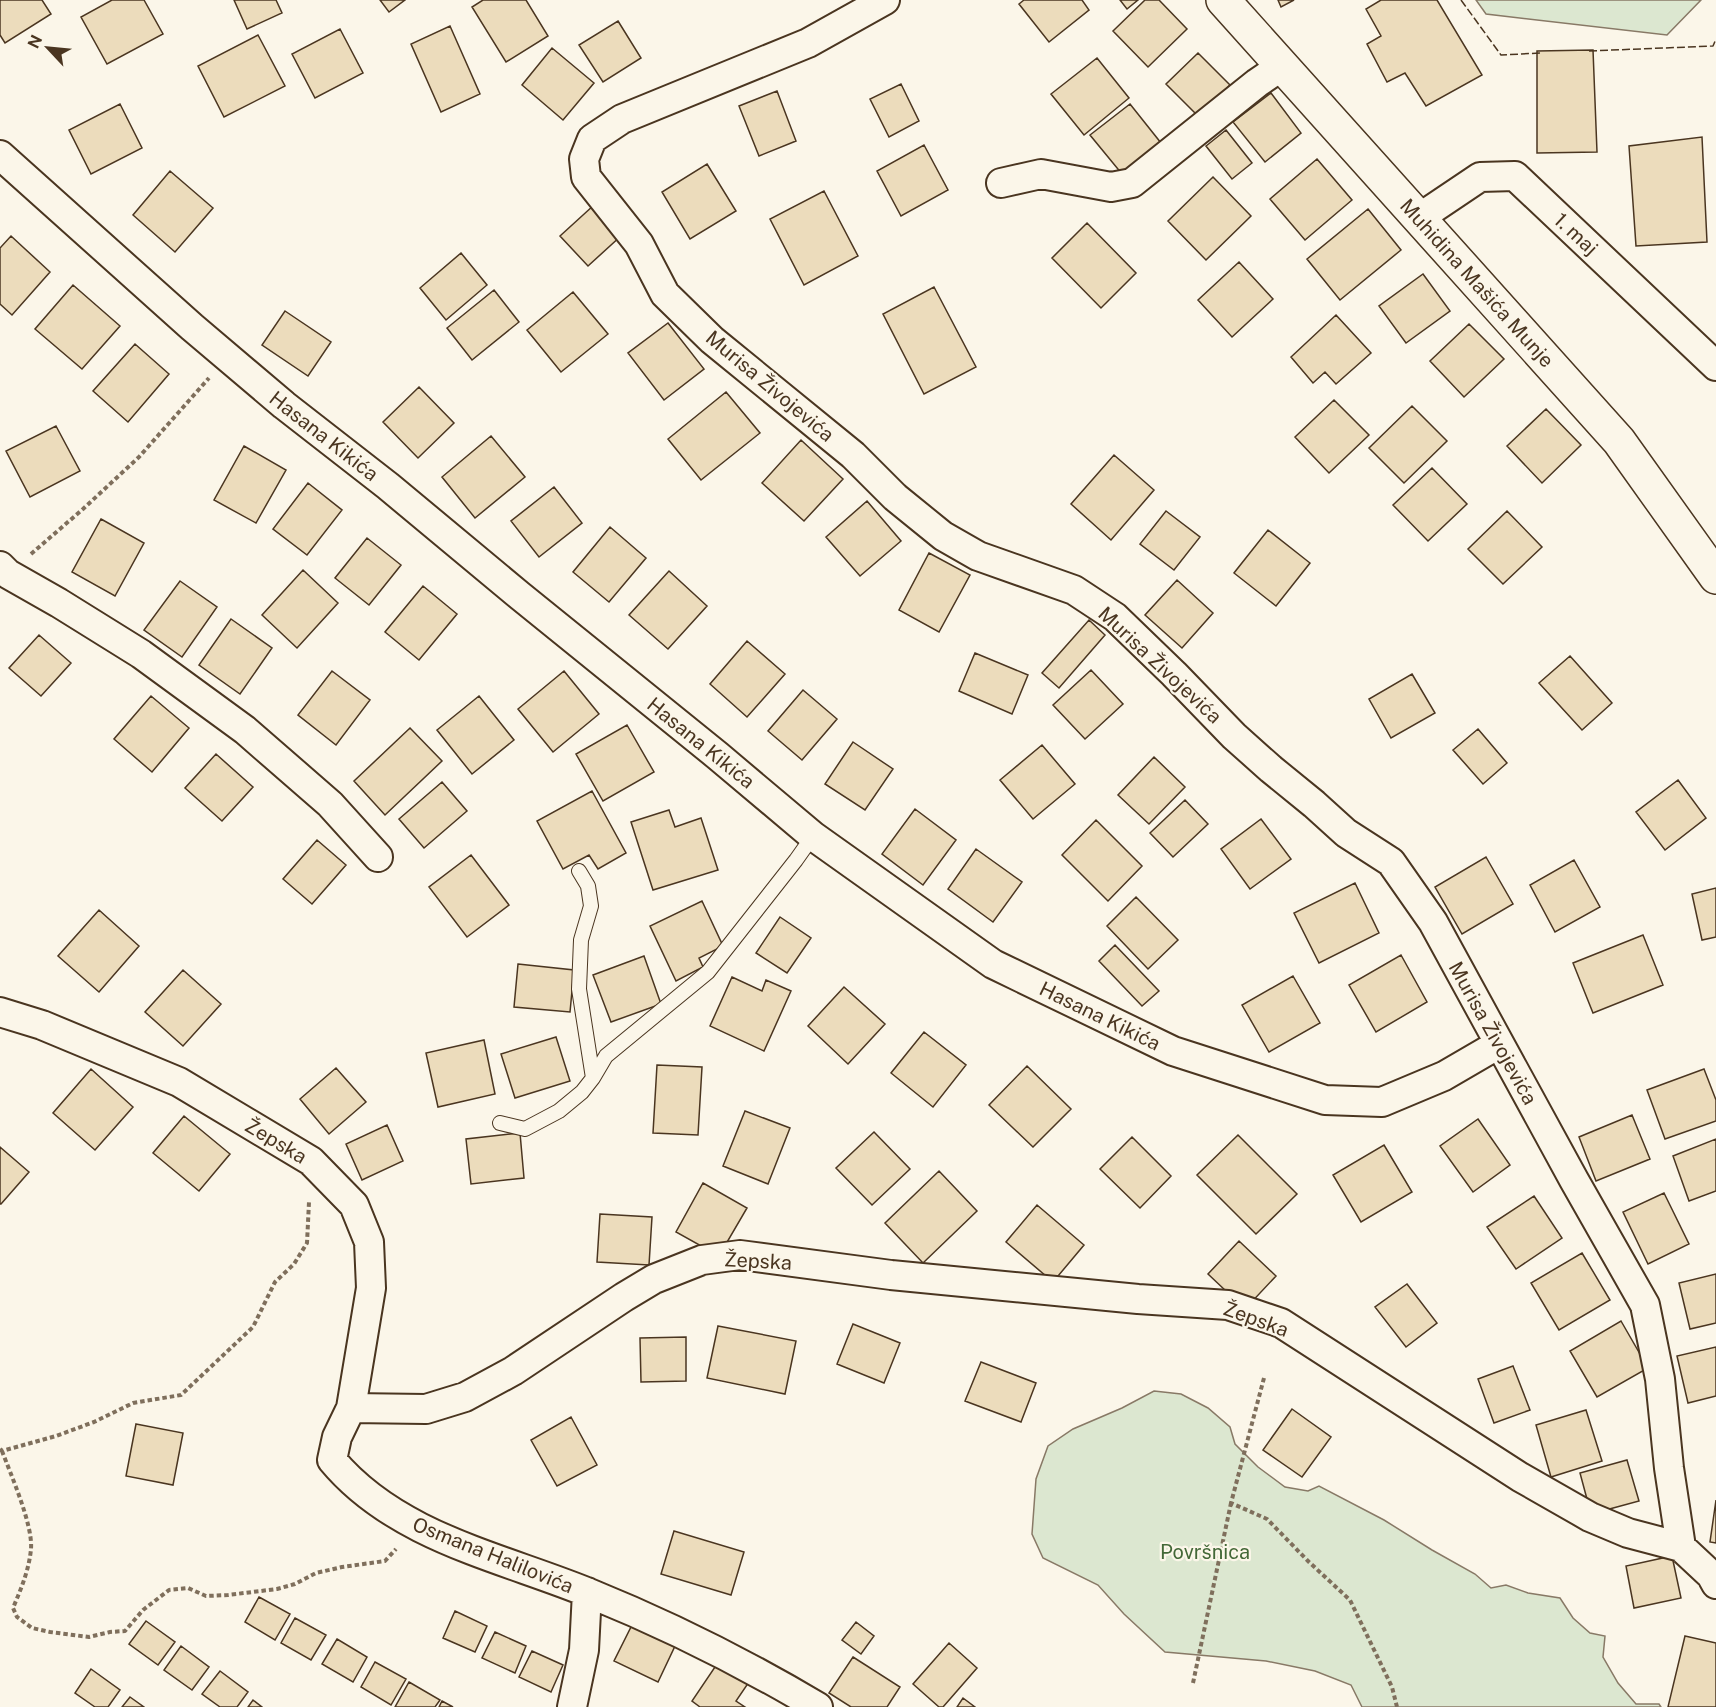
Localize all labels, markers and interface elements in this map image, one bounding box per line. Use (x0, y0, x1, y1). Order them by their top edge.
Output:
north arrow (18, 18, 78, 78)
text: N (24, 32, 46, 51)
street label: Muhidina Mašića Munje (1395, 194, 1559, 372)
street label: 1. maj (1549, 208, 1603, 260)
street label: Murisa Živojevića (701, 325, 839, 447)
street label: Hasana Kikića (265, 386, 383, 486)
street label: Murisa Živojevića (1093, 602, 1227, 728)
street label: Hasana Kikića (642, 692, 760, 794)
street label: Murisa Živojevića (1444, 957, 1542, 1109)
street label: Hasana Kikića (1036, 976, 1164, 1056)
street label: Žepska (241, 1113, 311, 1169)
street label: Žepska (724, 1247, 792, 1275)
street label: Žepska (1220, 1296, 1292, 1342)
street label: Osmana Halilovića (409, 1512, 577, 1598)
park label: Površnica (1160, 1540, 1250, 1564)

